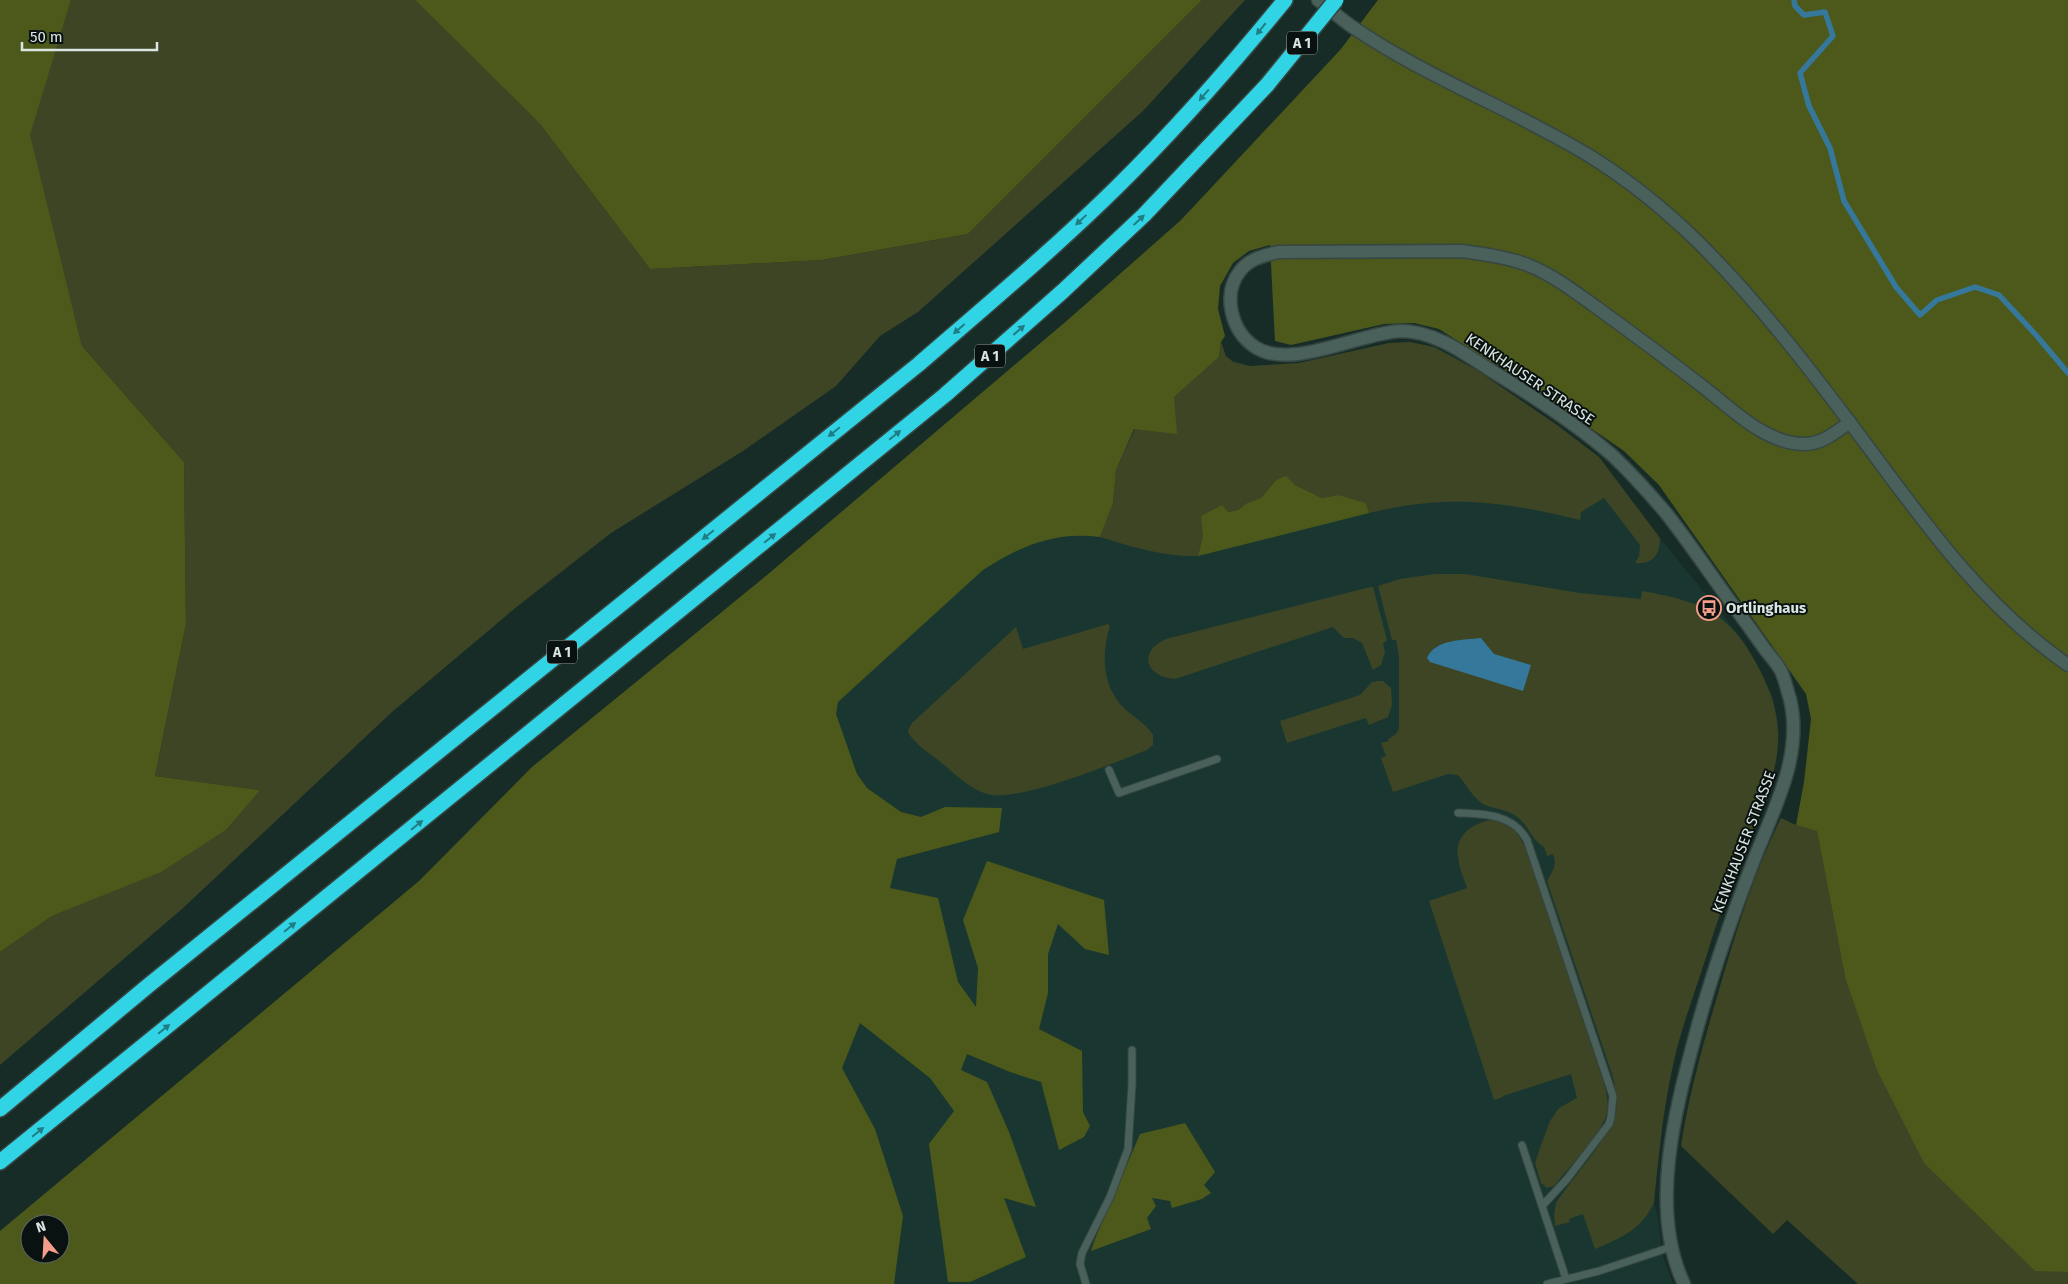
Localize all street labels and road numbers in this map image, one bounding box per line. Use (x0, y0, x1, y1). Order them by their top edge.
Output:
road number: A 1 (1287, 32, 1317, 54)
street label: KENKHAUSER STRASSE (1462, 329, 1598, 429)
road number: A 1 (975, 344, 1005, 368)
road number: A 1 (547, 640, 577, 664)
street label: KENKHAUSER STRASSE (1709, 768, 1779, 916)

